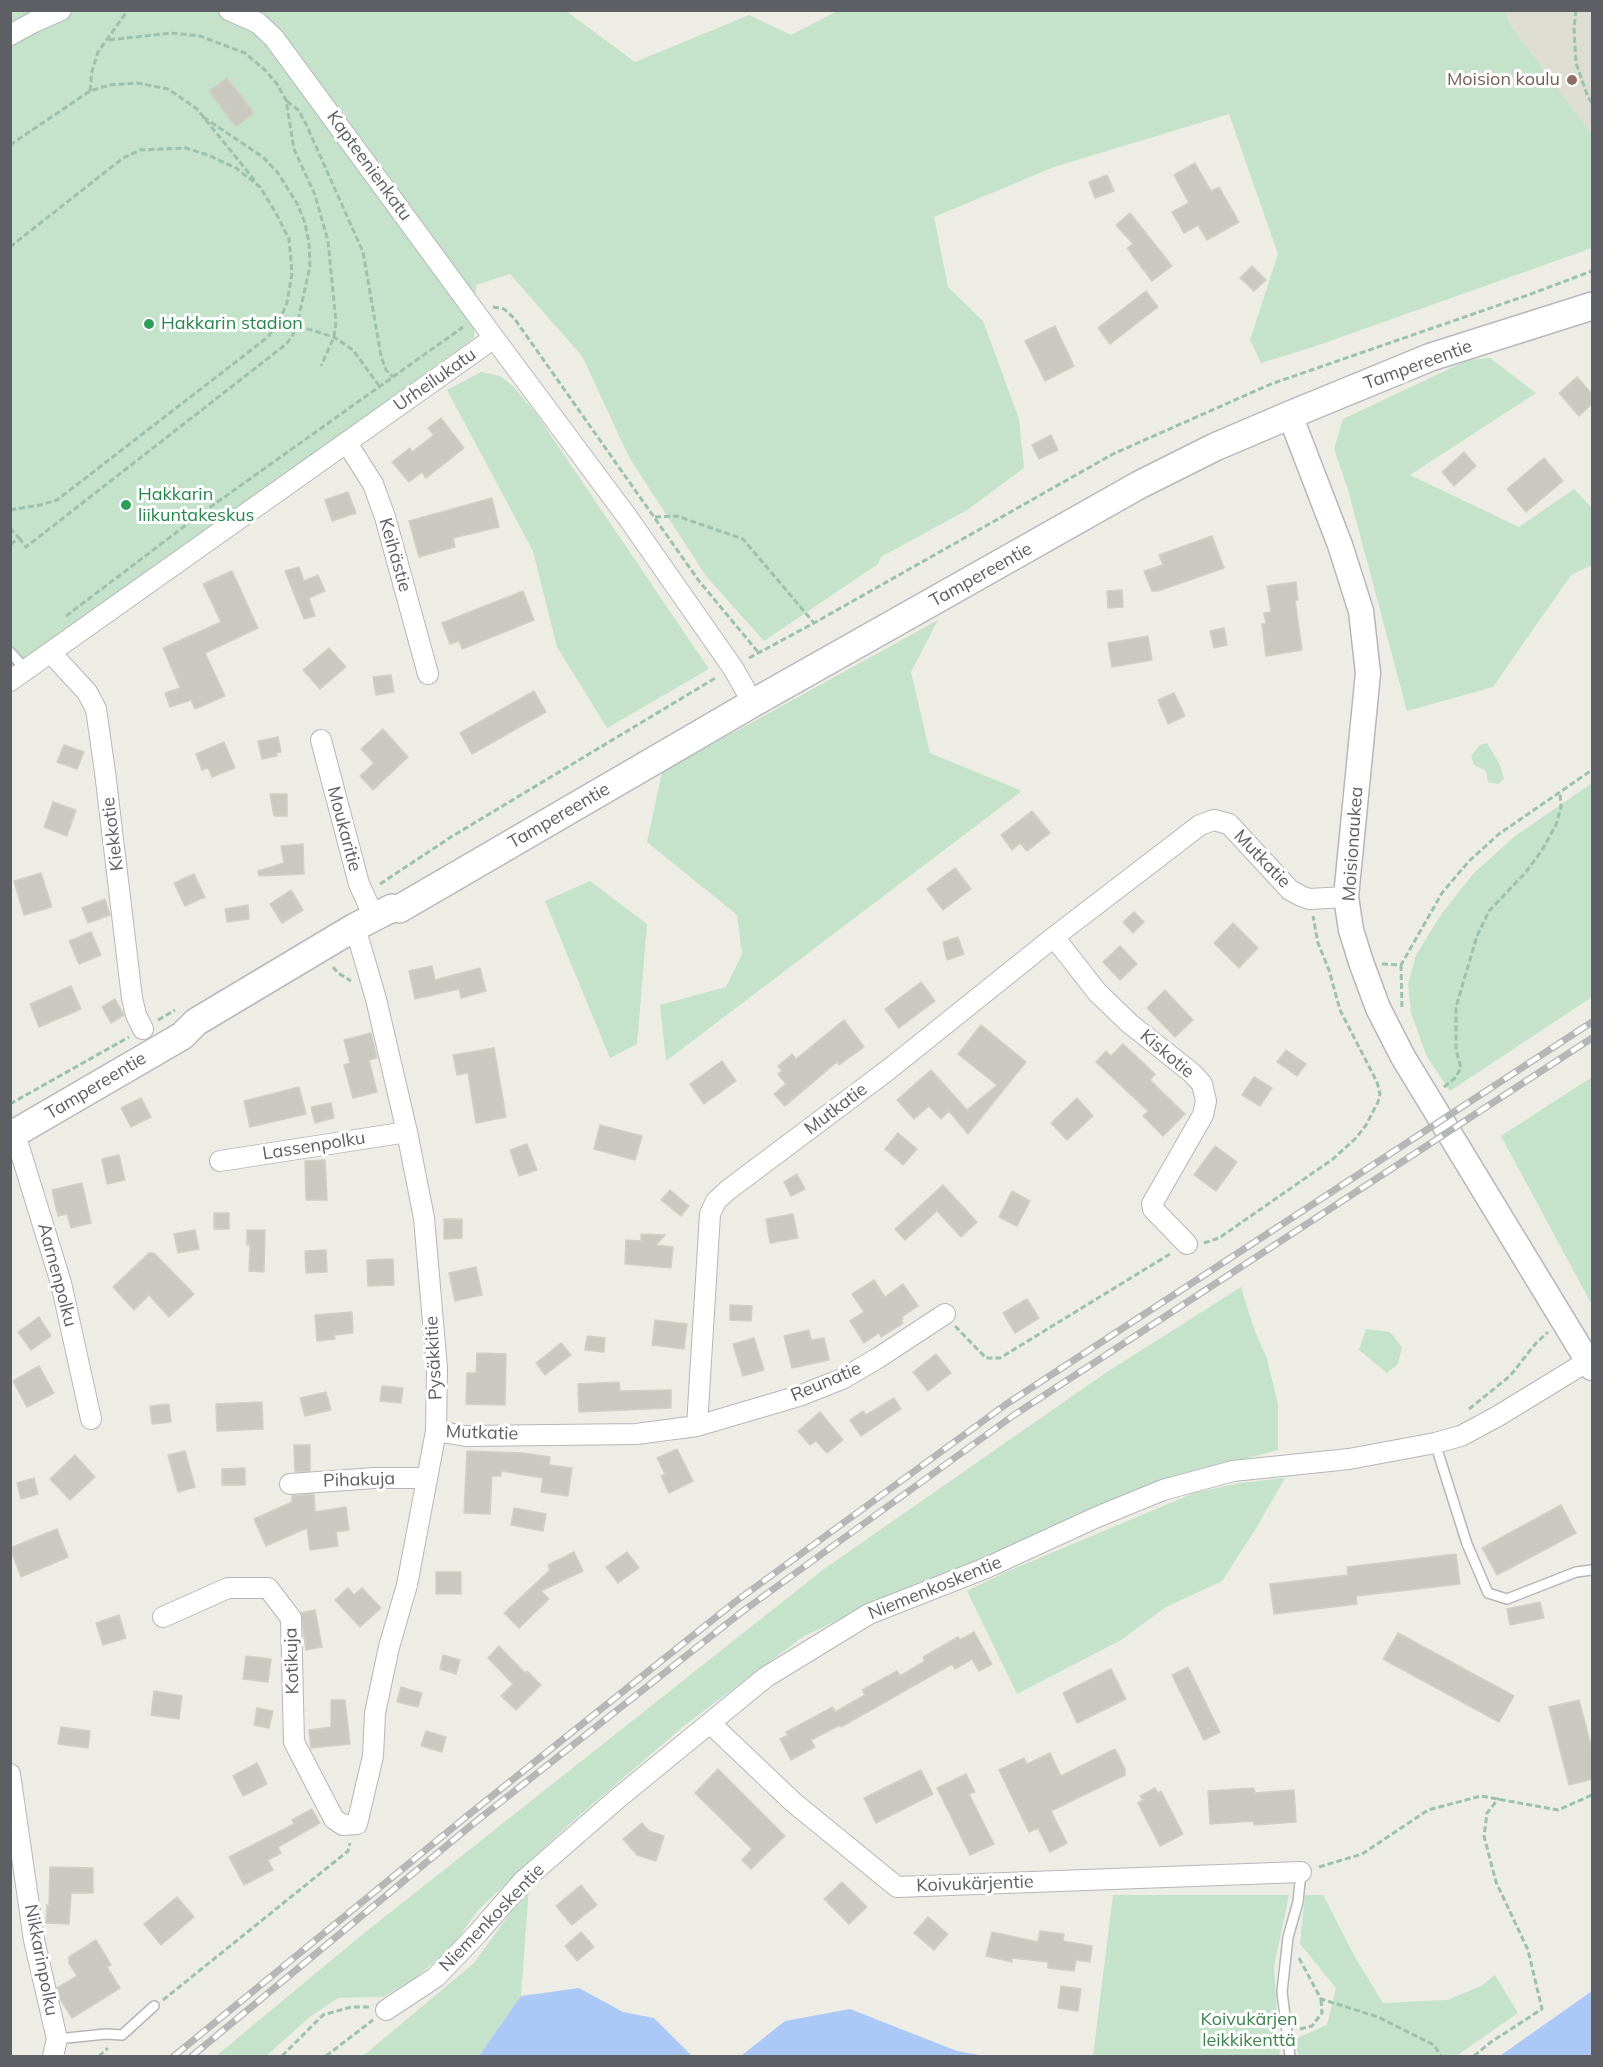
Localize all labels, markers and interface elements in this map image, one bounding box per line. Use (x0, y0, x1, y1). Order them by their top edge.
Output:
place label: Moision koulu (1447, 69, 1560, 91)
marker: Moision koulu (1565, 73, 1579, 87)
street label: Kapteenienkatu (322, 107, 416, 225)
place label: Hakkarin stadion (161, 313, 303, 335)
marker: Hakkarin stadion (142, 317, 156, 331)
street label: Tampereentie (1361, 335, 1475, 395)
street label: Urheilukatu (390, 344, 480, 416)
place label: Hakkarin liikuntakeskus (138, 484, 255, 526)
marker: Hakkarin liikuntakeskus (119, 498, 133, 512)
street label: Keihästie (374, 516, 416, 594)
street label: Tampereentie (926, 538, 1036, 612)
street label: Tampereentie (504, 778, 614, 854)
street label: Moukaritie (322, 784, 366, 874)
street label: Moisionaukea (1338, 786, 1368, 902)
street label: Kiekkotie (98, 796, 128, 872)
street label: Mutkatie (1229, 825, 1295, 893)
street label: Kiskotie (1135, 1025, 1199, 1083)
street label: Tampereentie (42, 1047, 150, 1125)
street label: Mutkatie (801, 1079, 871, 1139)
street label: Lassenpolku (261, 1127, 367, 1165)
street label: Aarnenpolku (33, 1221, 81, 1329)
street label: Pysäkkitie (421, 1315, 447, 1401)
street label: Reunatie (788, 1358, 864, 1406)
street label: Mutkatie (445, 1421, 519, 1445)
street label: Pihakuja (323, 1468, 395, 1492)
street label: Niemenkoskentie (865, 1551, 1005, 1625)
street label: Kotikuja (280, 1627, 304, 1695)
street label: Niemenkoskentie (435, 1860, 549, 1976)
street label: Koivukärjentie (916, 1871, 1034, 1897)
street label: Nikkarinpolku (20, 1902, 62, 2018)
park label: Koivukärjen leikkikenttä (1201, 2009, 1297, 2052)

